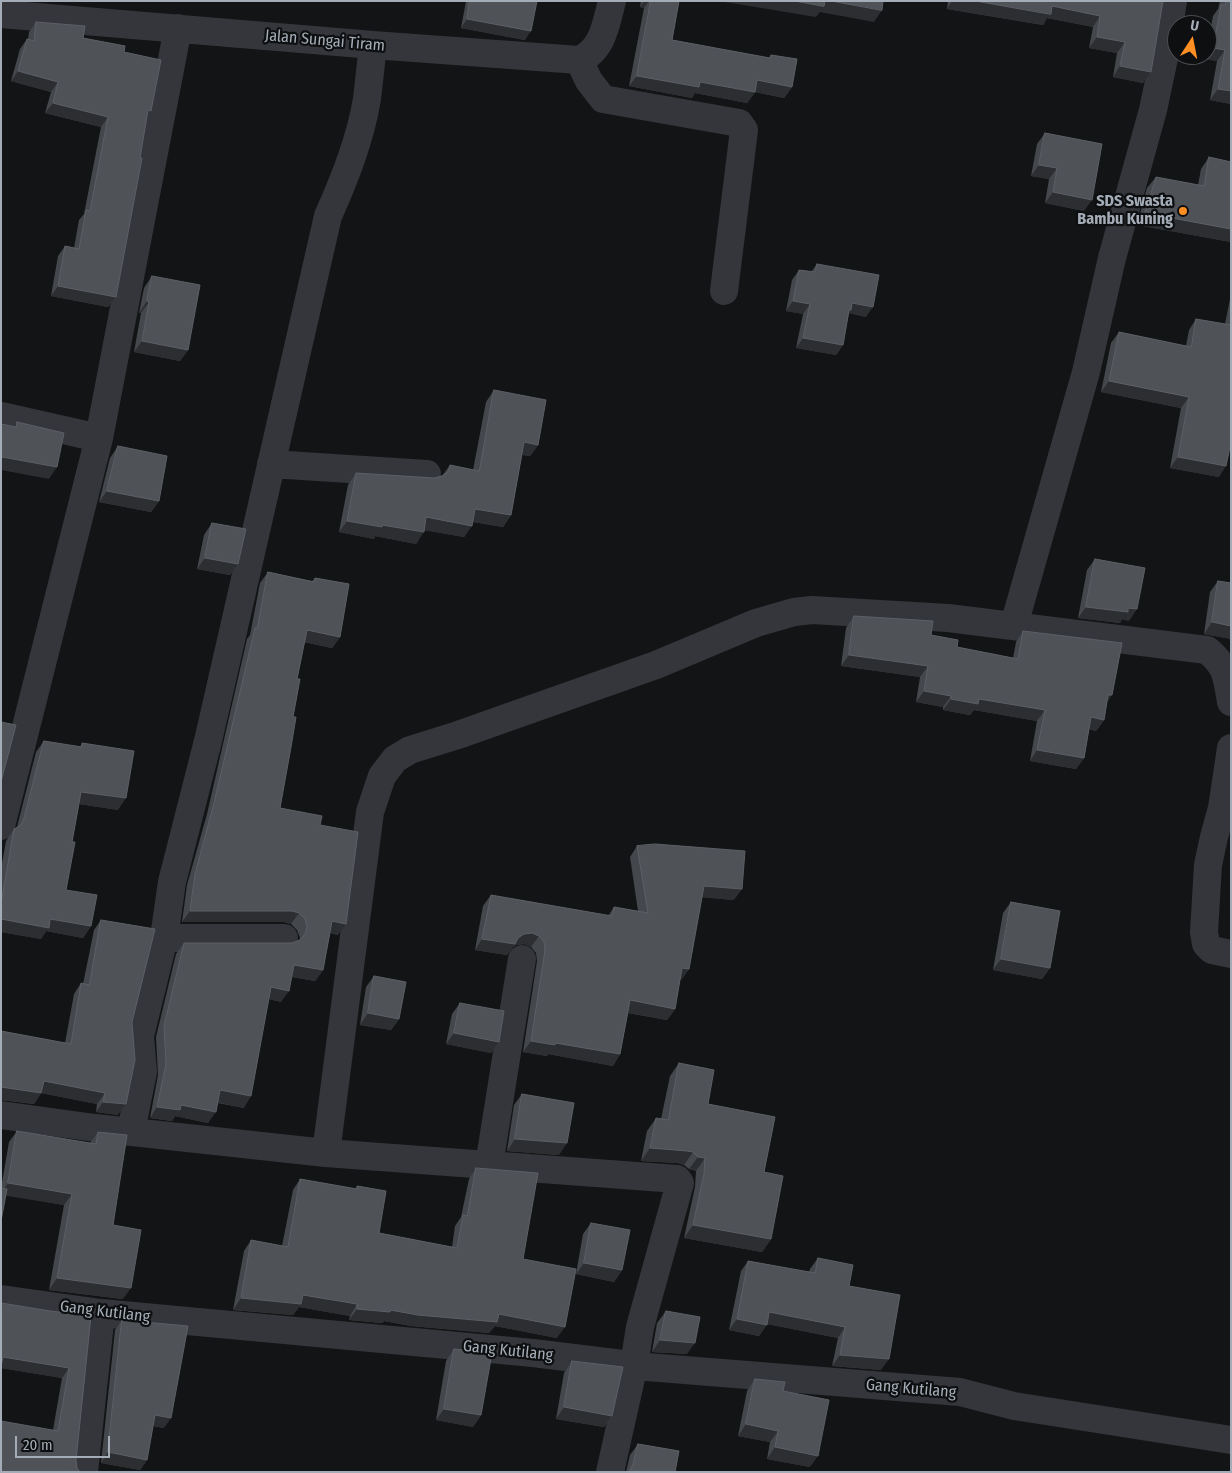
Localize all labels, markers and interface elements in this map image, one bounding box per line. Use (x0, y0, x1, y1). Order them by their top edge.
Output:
north arrow (1167, 15, 1217, 65)
text: U (1189, 17, 1200, 35)
street label: Jalan Sungai Tiram (264, 26, 386, 56)
place label: SDS Swasta Bambu Kuning (1077, 192, 1173, 230)
marker: SDS Swasta Bambu Kuning (1177, 205, 1189, 217)
street label: Gang Kutilang (59, 1297, 151, 1327)
street label: Gang Kutilang (462, 1337, 554, 1365)
street label: Gang Kutilang (865, 1375, 957, 1403)
scale bar (18, 1426, 112, 1458)
text: 20 m (23, 1436, 53, 1454)

